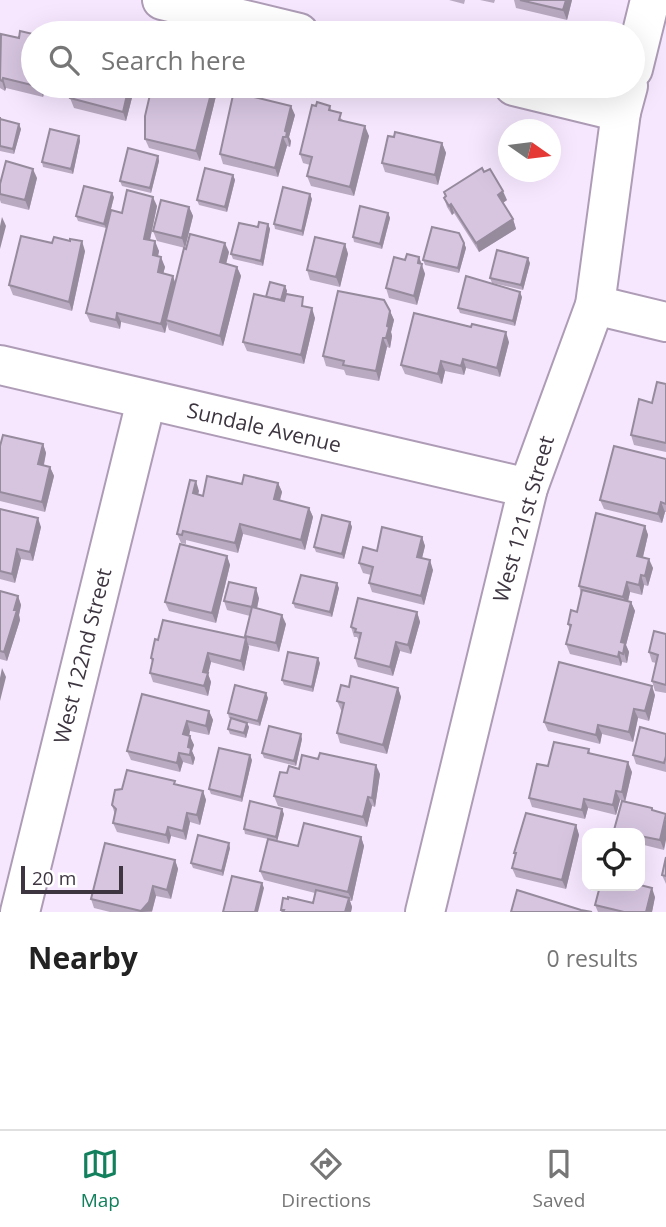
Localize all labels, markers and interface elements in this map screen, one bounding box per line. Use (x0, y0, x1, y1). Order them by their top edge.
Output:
search box (21, 21, 645, 98)
icon: search (45, 41, 83, 79)
text: Search here (101, 42, 246, 78)
north arrow (498, 119, 561, 182)
street label: Sundale Avenue (184, 396, 344, 458)
street label: West 121st Street (486, 432, 560, 605)
street label: West 122nd Street (47, 565, 117, 746)
map controls (582, 828, 645, 891)
button: locate (582, 828, 645, 891)
scale bar (21, 863, 122, 895)
text: 20 m (32, 865, 76, 891)
text: Nearby (28, 937, 138, 978)
text: 0 results (547, 942, 638, 974)
tab: Map (81, 1145, 120, 1213)
tab: Directions (281, 1145, 371, 1213)
tab: Saved (533, 1145, 585, 1213)

